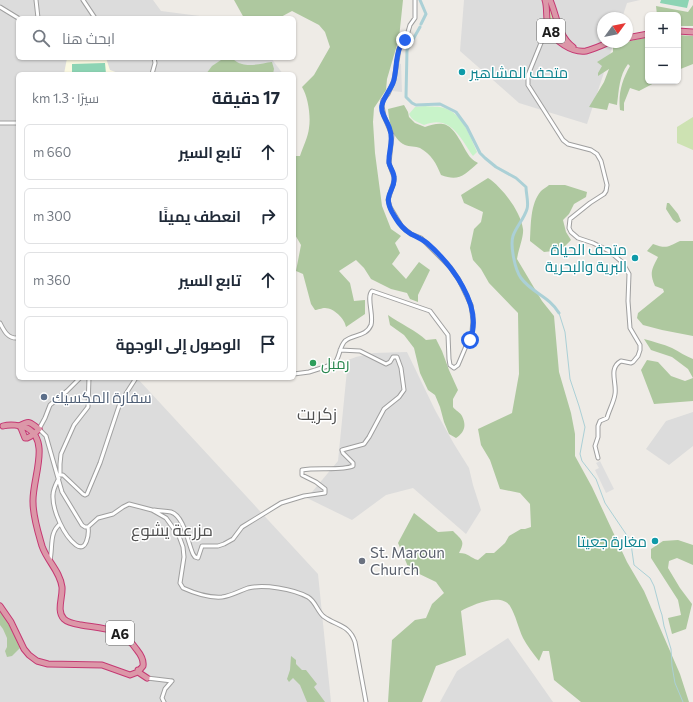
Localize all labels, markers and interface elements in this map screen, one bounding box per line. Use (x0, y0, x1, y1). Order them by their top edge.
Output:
north arrow (597, 12, 633, 48)
map controls (645, 12, 681, 84)
button: + (645, 12, 681, 48)
search box (16, 16, 296, 60)
road number: A8 (537, 19, 565, 43)
icon: search (30, 27, 52, 49)
text: ابحث هنا (62, 29, 115, 47)
route end (396, 31, 414, 49)
button: − (645, 48, 681, 84)
place label: متحف المشاهير (469, 63, 568, 82)
marker: متحف المشاهير (457, 67, 467, 77)
text: 17 دقيقة (212, 87, 280, 108)
text: سيرًا · 1.3 km (32, 90, 99, 106)
icon: ahead (257, 141, 279, 163)
text: تابع السير (178, 143, 241, 161)
text: 660 m (33, 144, 71, 160)
icon: right (257, 205, 279, 227)
text: انعطف يمينًا (158, 207, 241, 225)
text: 300 m (33, 208, 71, 224)
place label: متحف الحياة البرية والبحرية (545, 240, 627, 276)
marker: متحف الحياة البرية والبحرية (630, 253, 640, 263)
icon: ahead (257, 269, 279, 291)
text: تابع السير (178, 271, 241, 289)
text: 360 m (33, 272, 71, 288)
route start (461, 331, 479, 349)
icon: arrive (257, 333, 279, 355)
text: الوصول إلى الوجهة (116, 335, 241, 353)
place label: رمبل (321, 354, 349, 374)
marker: رمبل (308, 358, 318, 368)
place label: سفارة المكسيك (52, 388, 152, 407)
marker: سفارة المكسيك (39, 392, 49, 402)
district label: زكريت (297, 403, 337, 425)
district label: مزرعة يشوع (131, 519, 213, 542)
place label: مغارة جعيتا (577, 532, 647, 551)
marker: مغارة جعيتا (650, 536, 660, 546)
place label: St. Maroun Church (370, 543, 445, 578)
marker: St. Maroun Church (357, 556, 367, 566)
road number: A6 (106, 621, 134, 645)

